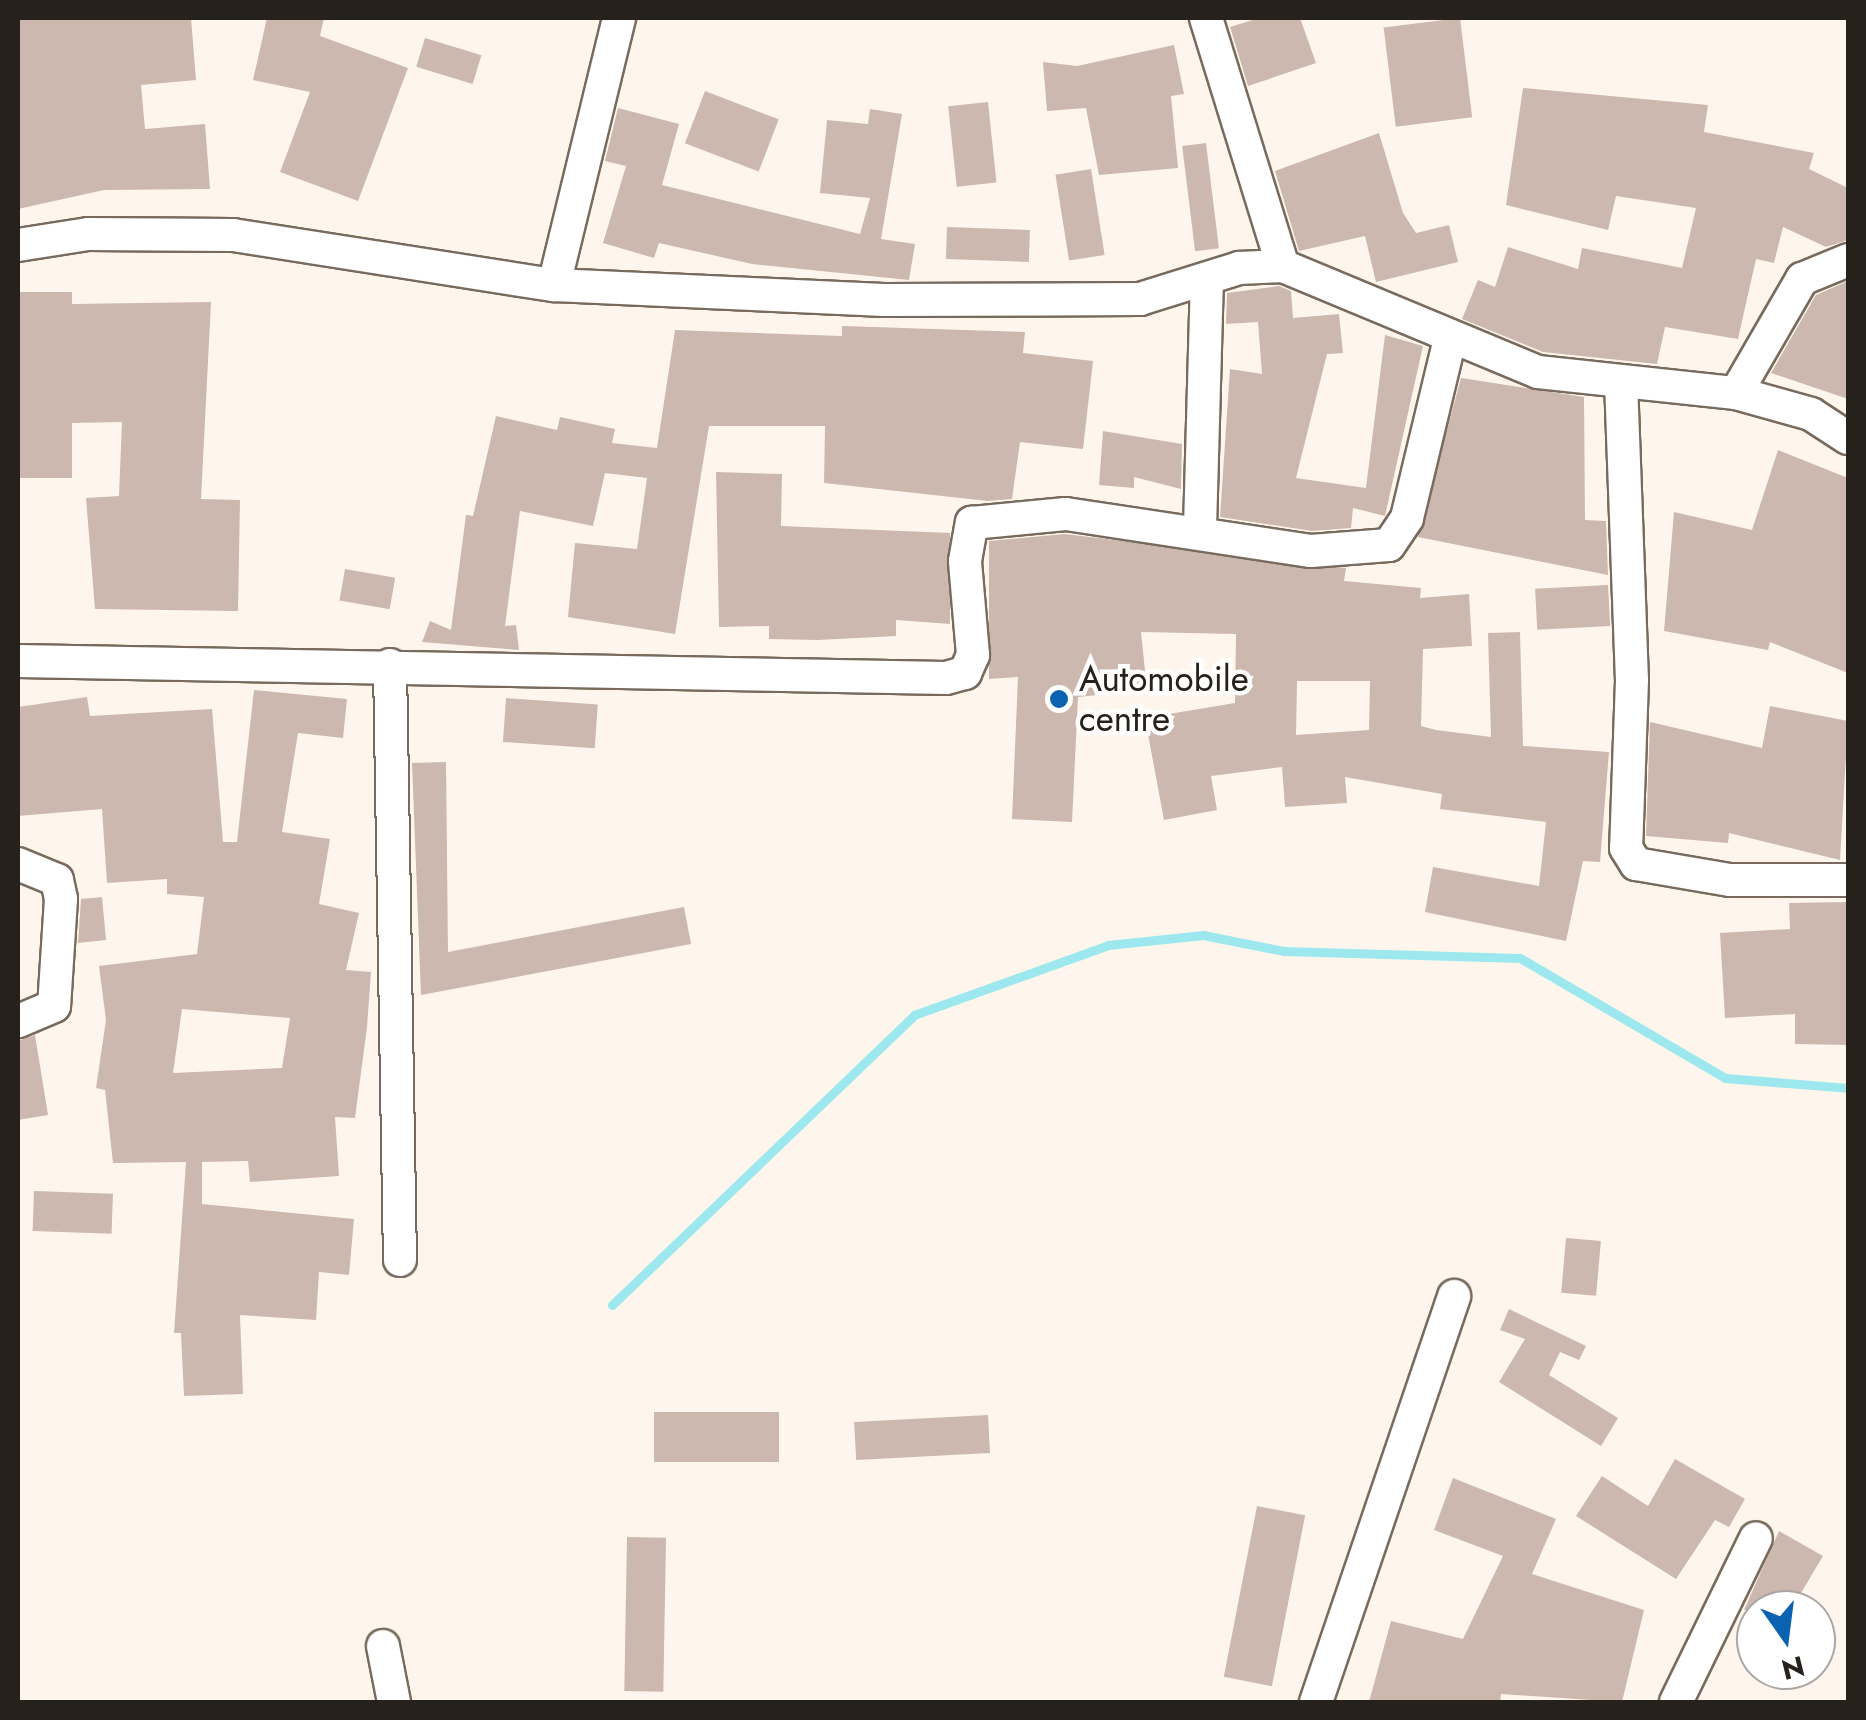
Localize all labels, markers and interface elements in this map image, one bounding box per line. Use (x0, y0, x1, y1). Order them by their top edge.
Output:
place label: Automobile centre (1079, 658, 1249, 740)
marker: Automobile centre (1048, 688, 1070, 710)
north arrow (1736, 1590, 1836, 1690)
text: N (1777, 1645, 1809, 1690)

